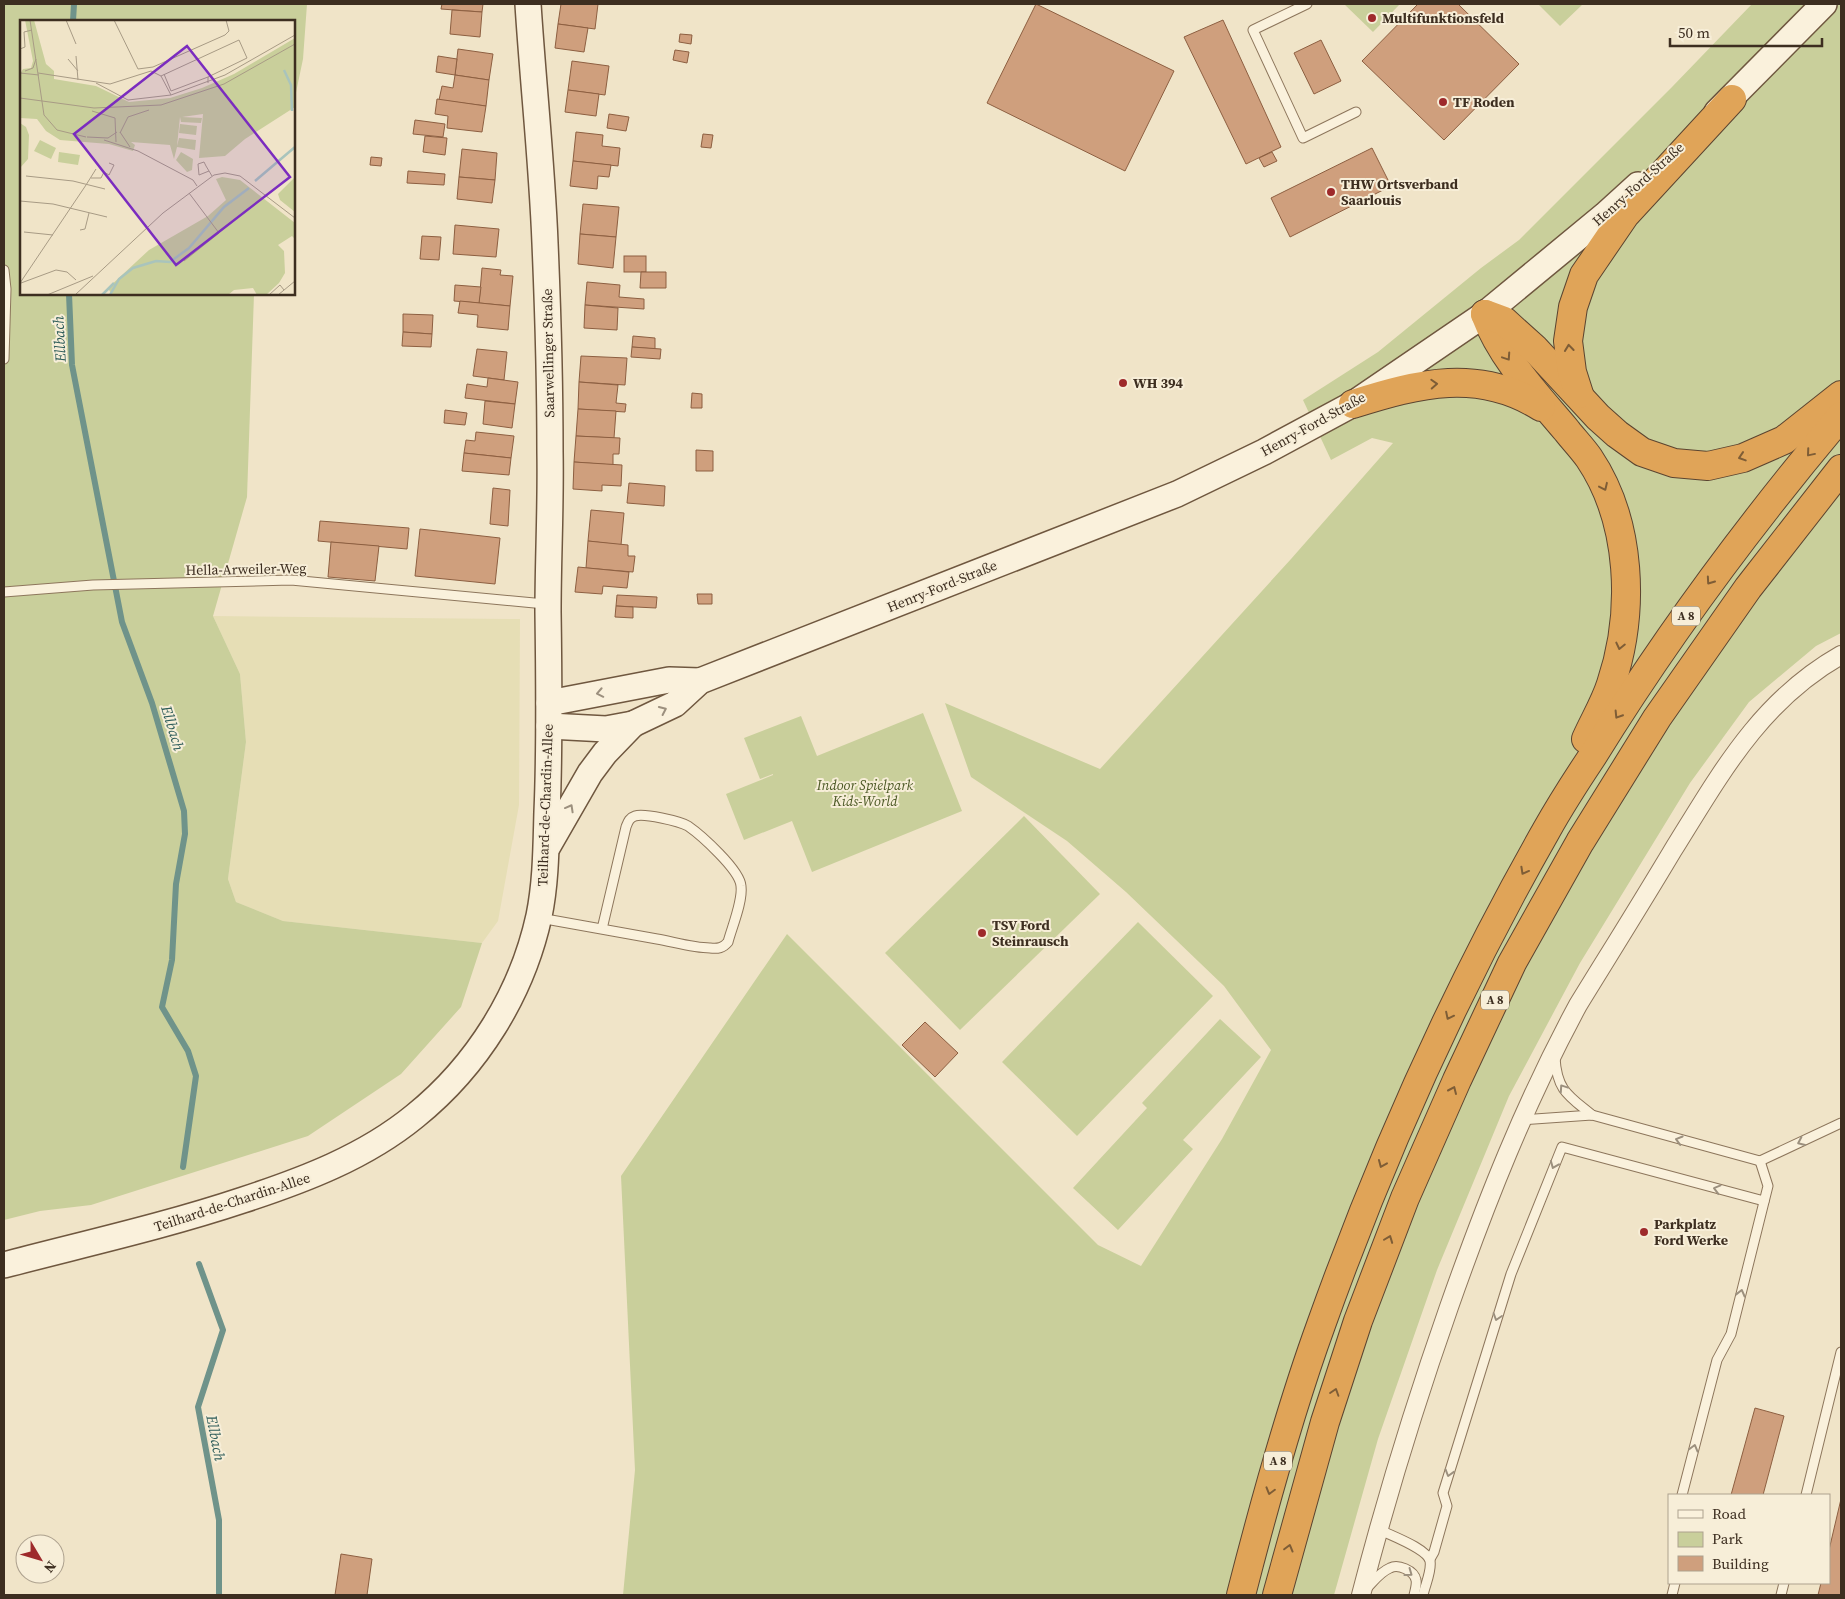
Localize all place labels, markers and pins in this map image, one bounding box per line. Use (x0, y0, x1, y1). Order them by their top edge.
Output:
place label: Multifunktionsfeld (1382, 8, 1505, 28)
marker: Multifunktionsfeld (1366, 12, 1378, 24)
place label: TF Roden (1453, 92, 1515, 112)
marker: TF Roden (1437, 96, 1449, 108)
place label: THW Ortsverband Saarlouis (1341, 174, 1459, 210)
marker: THW Ortsverband Saarlouis (1325, 186, 1337, 198)
place label: WH 394 (1133, 373, 1184, 393)
marker: WH 394 (1117, 377, 1129, 389)
place label: TSV Ford Steinrausch (992, 915, 1069, 951)
marker: TSV Ford Steinrausch (976, 927, 988, 939)
place label: Parkplatz Ford Werke (1654, 1214, 1728, 1250)
marker: Parkplatz Ford Werke (1638, 1226, 1650, 1238)

